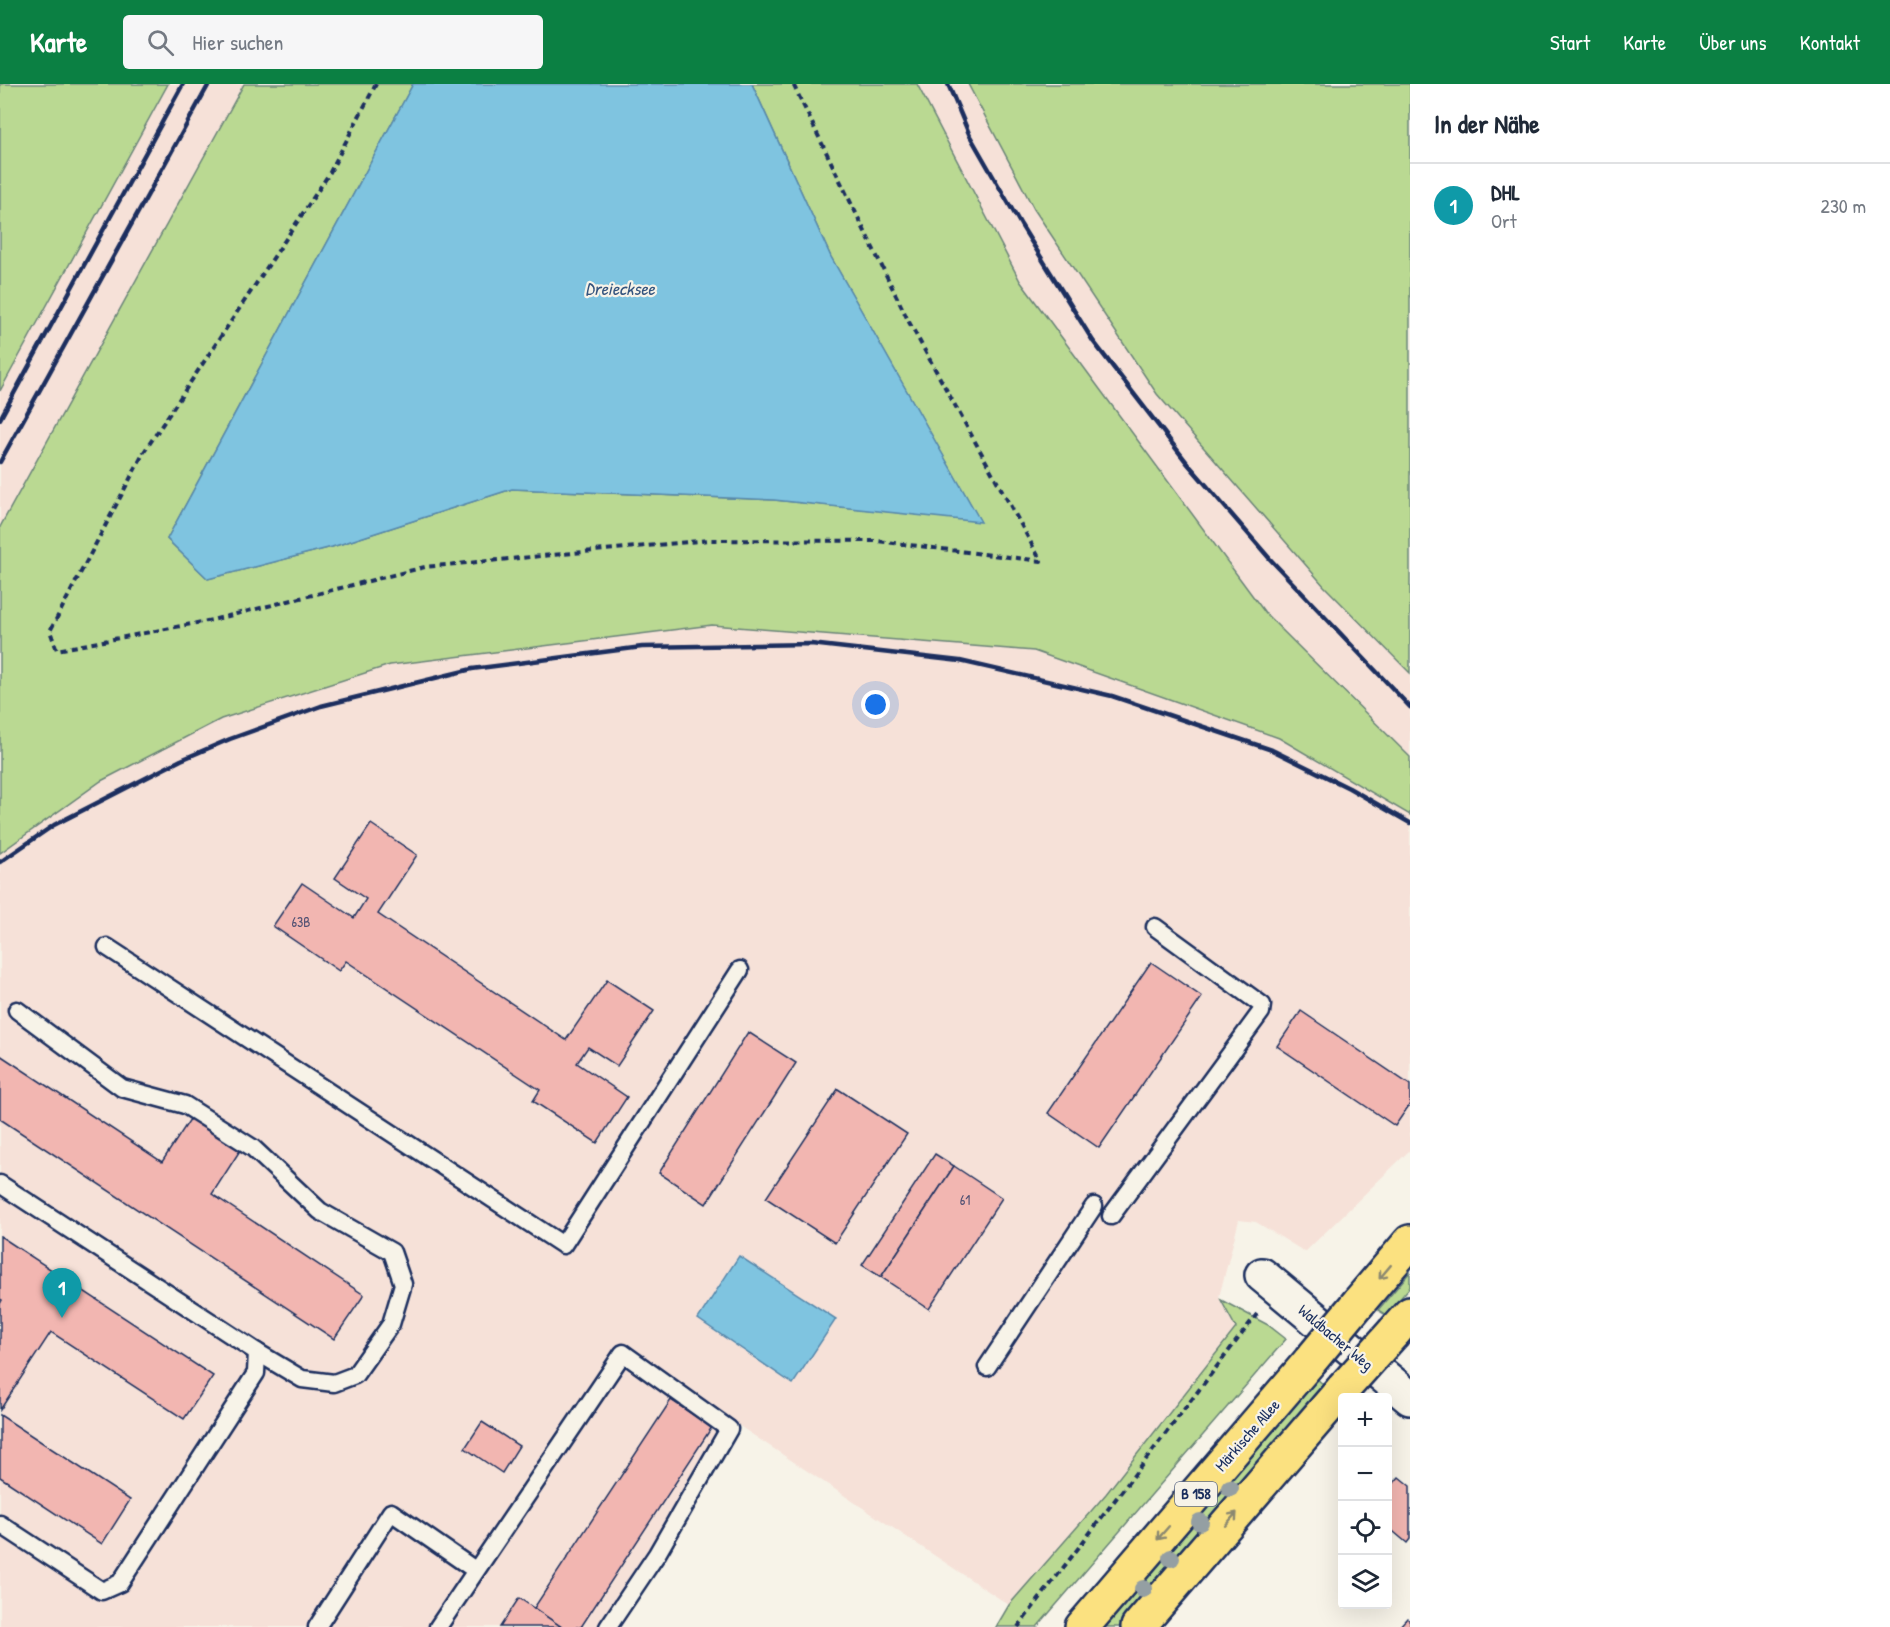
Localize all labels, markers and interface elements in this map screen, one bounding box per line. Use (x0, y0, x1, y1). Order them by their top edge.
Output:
search box (123, 15, 543, 69)
text: Karte (30, 23, 87, 61)
icon: search (144, 26, 177, 59)
text: Hier suchen (192, 27, 283, 57)
text: Start (1550, 28, 1590, 57)
text: Karte (1623, 28, 1666, 57)
text: Über uns (1699, 28, 1767, 57)
text: Kontakt (1800, 28, 1860, 57)
text: In der Nähe (1434, 106, 1540, 141)
text: DHL (1491, 177, 1520, 207)
text: 1 (1450, 192, 1457, 219)
text: 230 m (1821, 192, 1866, 219)
text: Ort (1491, 207, 1517, 234)
water label: Dreiecksee (585, 276, 656, 301)
your location (861, 690, 890, 719)
house number: 63B (292, 912, 310, 931)
house number: 61 (960, 1190, 970, 1209)
one-way arrow (1378, 1264, 1391, 1280)
pin: 1 (42, 1268, 82, 1318)
street label: Waldbacher Weg (1294, 1299, 1378, 1375)
map controls (1338, 1393, 1392, 1609)
button: + (1338, 1393, 1392, 1447)
street label: Märkische Allee (1210, 1394, 1285, 1476)
button: − (1338, 1447, 1392, 1501)
road number: B 158 (1175, 1482, 1217, 1506)
button: locate (1338, 1501, 1392, 1555)
one-way arrow (1224, 1512, 1238, 1527)
one-way arrow (1156, 1525, 1170, 1540)
button: layers (1338, 1555, 1392, 1609)

